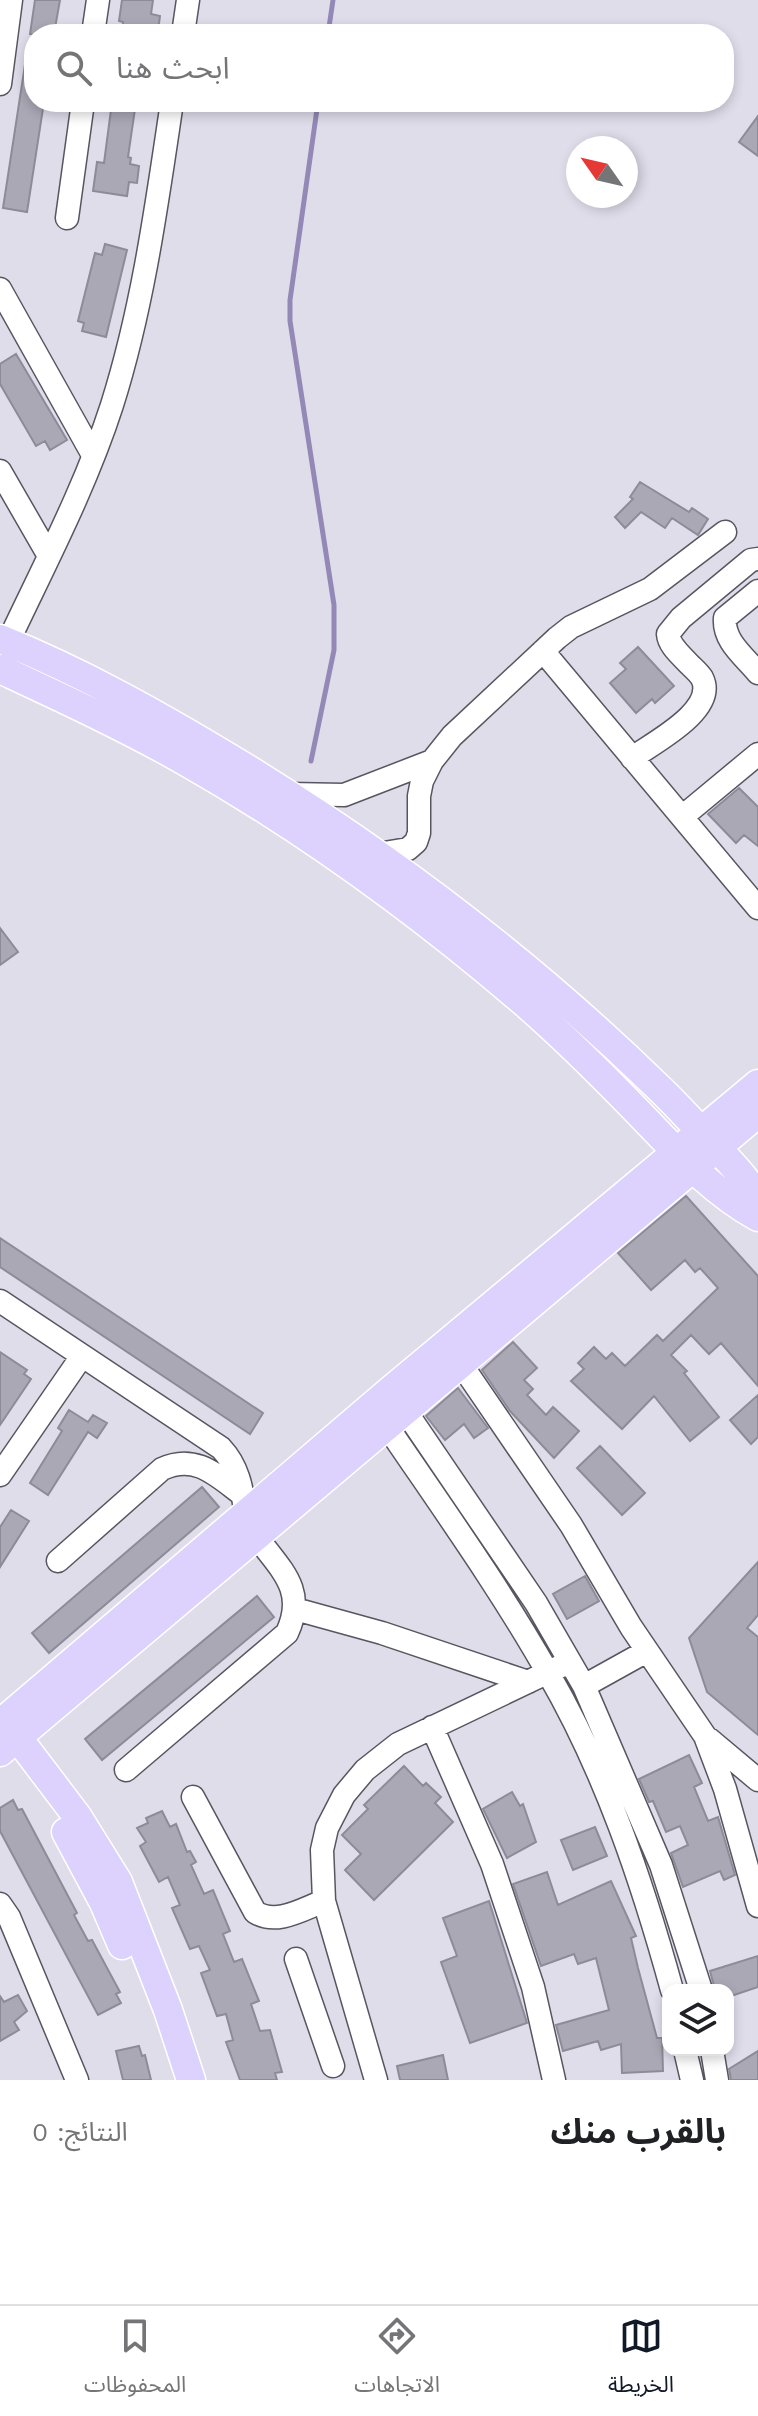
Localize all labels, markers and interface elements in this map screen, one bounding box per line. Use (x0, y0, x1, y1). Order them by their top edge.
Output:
search box (24, 24, 734, 112)
icon: search (52, 46, 96, 90)
text: ابحث هنا (116, 50, 230, 85)
north arrow (566, 136, 638, 208)
map controls (662, 1984, 734, 2056)
button: layers (662, 1984, 734, 2056)
text: بالقرب منك (551, 2111, 726, 2151)
text: النتائج: 0 (32, 2117, 128, 2147)
tab: المحفوظات (84, 2314, 186, 2408)
tab: الاتجاهات (354, 2314, 440, 2408)
tab: الخريطة (608, 2314, 674, 2408)

